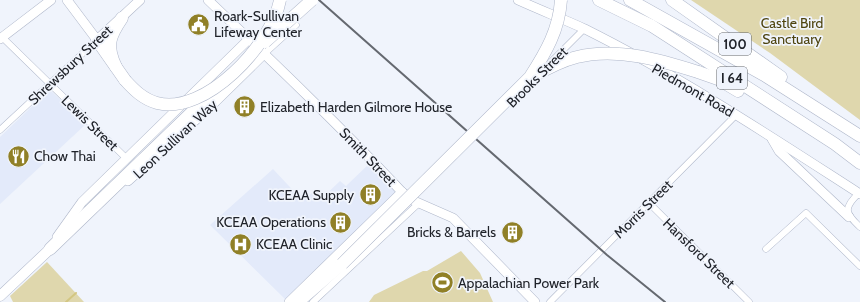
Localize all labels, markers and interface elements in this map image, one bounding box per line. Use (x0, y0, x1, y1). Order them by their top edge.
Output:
place label: Roark-Sullivan Lifeway Center (214, 7, 303, 41)
public building icon: Roark-Sullivan Lifeway Center (185, 11, 211, 37)
park label: Castle Bird Sanctuary (761, 14, 823, 48)
street label: Shrewsbury Street (24, 21, 116, 109)
road number: 100 (719, 33, 751, 55)
street label: Brooks Street (503, 42, 572, 111)
street label: Piedmont Road (649, 59, 737, 121)
road number: I 64 (717, 67, 747, 89)
street label: Lewis Street (58, 91, 122, 155)
building icon: Elizabeth Harden Gilmore House (231, 94, 257, 120)
street label: Leon Sullivan Way (129, 95, 221, 183)
place label: Elizabeth Harden Gilmore House (260, 98, 452, 116)
street label: Smith Street (336, 124, 401, 190)
restaurant icon: Chow Thai (5, 143, 31, 169)
place label: Chow Thai (34, 147, 96, 165)
street label: Morris Street (610, 176, 676, 242)
building icon: KCEAA Supply (357, 182, 383, 208)
place label: KCEAA Supply (268, 186, 354, 204)
building icon: KCEAA Operations (328, 209, 354, 235)
place label: KCEAA Operations (216, 213, 326, 231)
street label: Hansford Street (659, 214, 739, 292)
building icon: Bricks & Barrels (499, 219, 525, 245)
place label: Bricks & Barrels (407, 223, 496, 241)
hospital icon: KCEAA Clinic (227, 231, 253, 257)
place label: KCEAA Clinic (256, 235, 332, 253)
sports icon: Appalachian Power Park (429, 270, 455, 296)
place label: Appalachian Power Park (458, 274, 600, 292)

